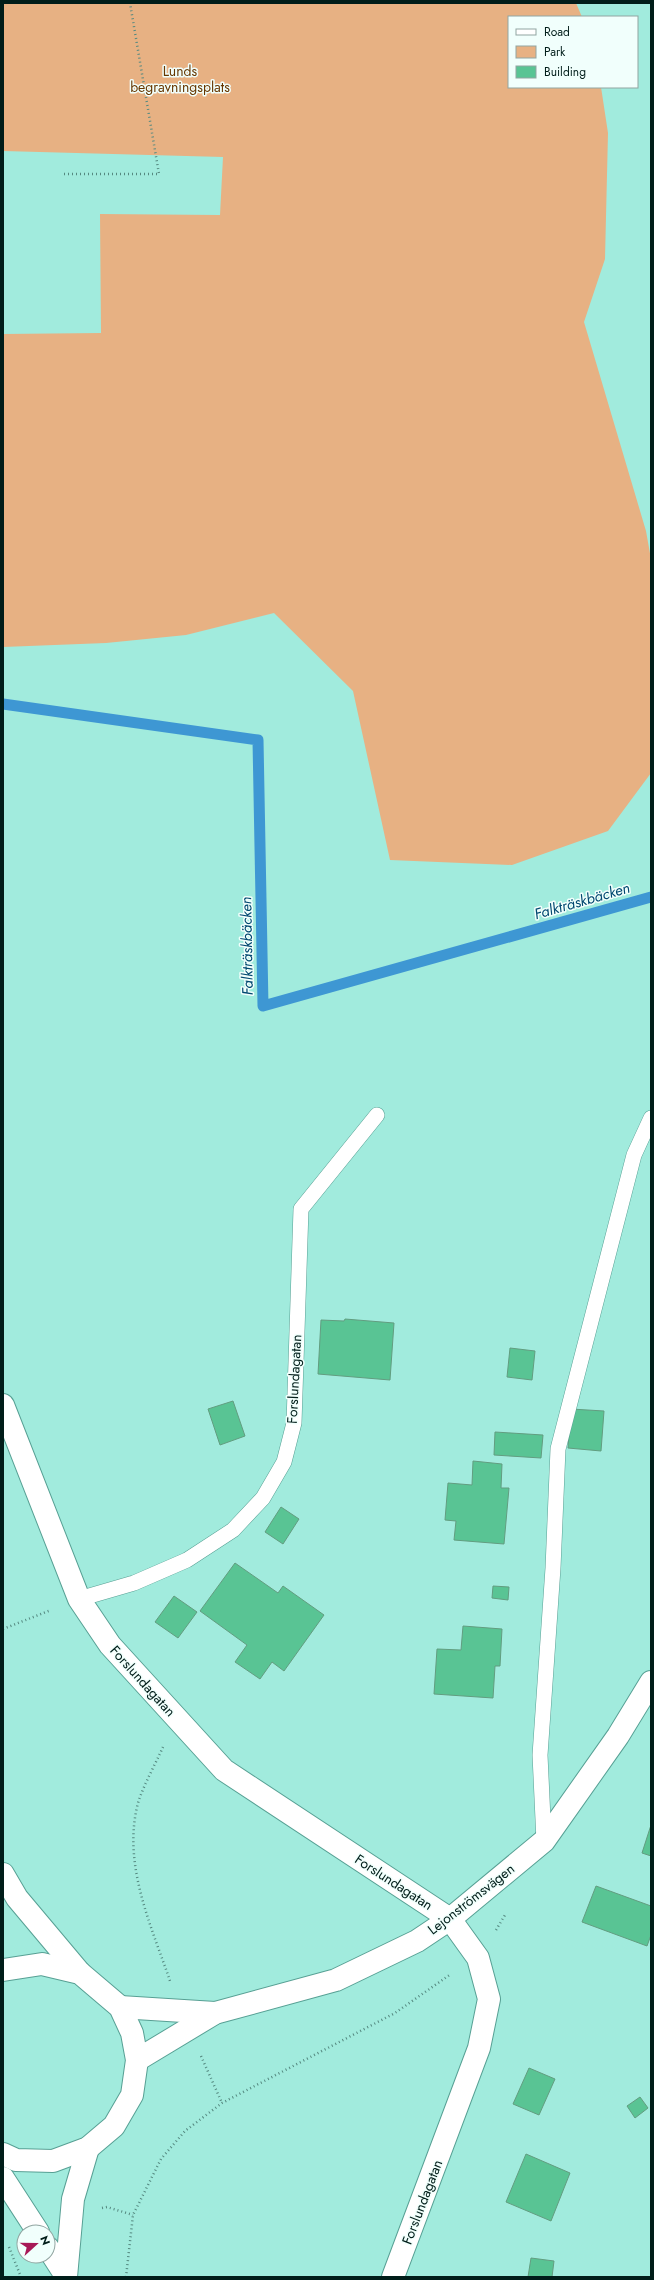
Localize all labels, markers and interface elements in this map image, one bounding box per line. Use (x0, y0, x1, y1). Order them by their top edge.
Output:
legend (508, 16, 638, 88)
text: Road (544, 23, 570, 41)
text: Park (544, 43, 566, 61)
park label: Lunds begravningsplats (130, 61, 230, 97)
text: Building (544, 63, 586, 81)
water label: Falkträskbäcken (531, 877, 633, 925)
water label: Falkträskbäcken (235, 896, 259, 996)
street label: Forslundagatan (282, 1334, 306, 1424)
street label: Forslundagatan (106, 1641, 180, 1721)
street label: Forslundagatan (351, 1849, 437, 1915)
street label: Lejonströmsvägen (423, 1859, 519, 1939)
street label: Forslundagatan (397, 2157, 447, 2247)
north arrow (16, 2224, 56, 2264)
text: N (36, 2233, 54, 2247)

